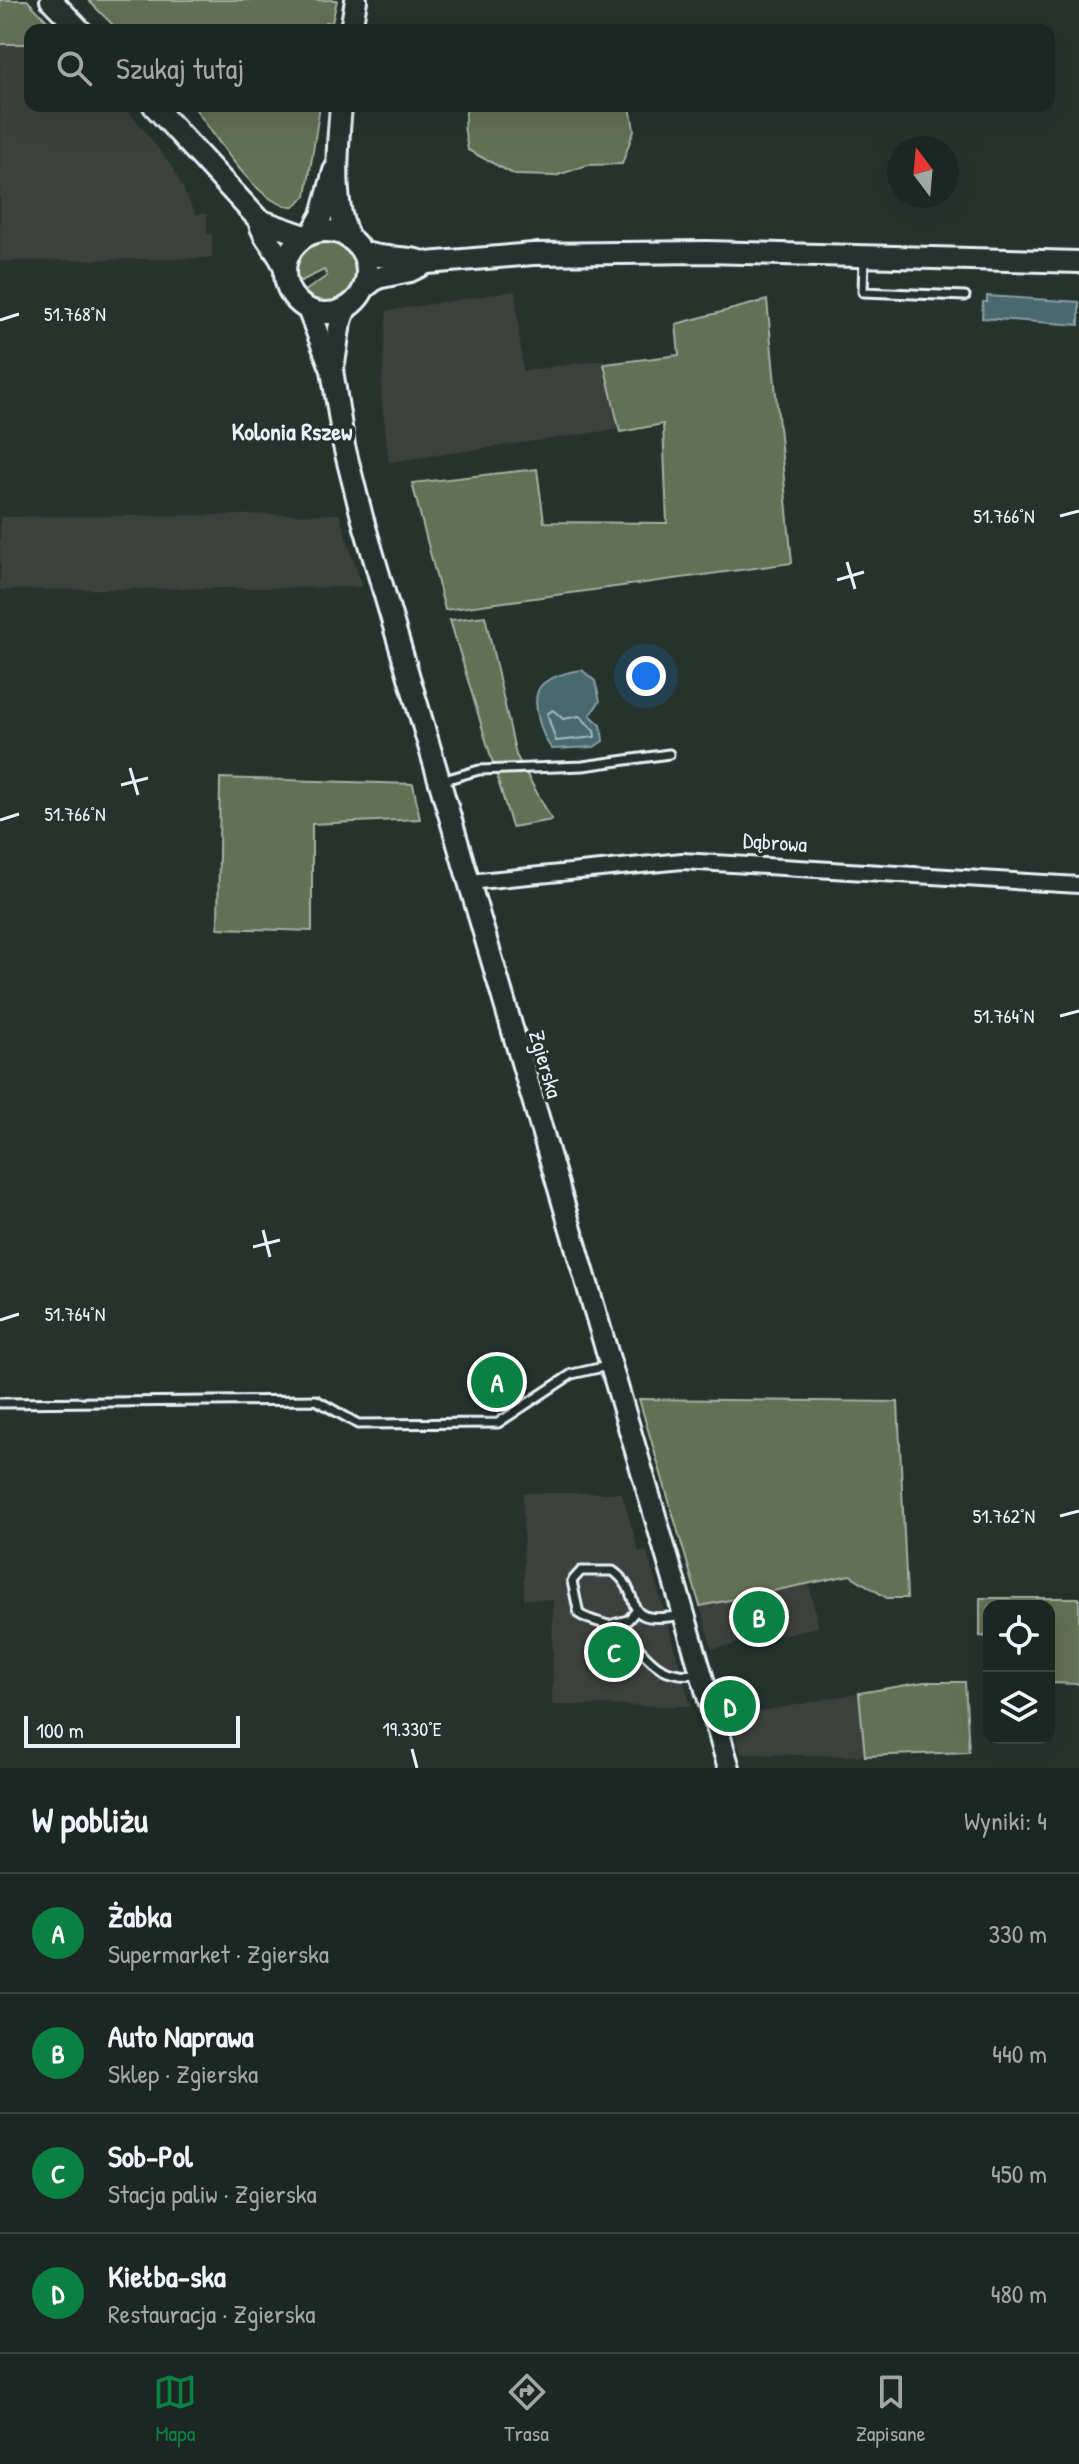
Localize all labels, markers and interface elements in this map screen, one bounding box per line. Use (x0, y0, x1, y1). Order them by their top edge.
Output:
search box (24, 24, 1055, 112)
icon: search (52, 46, 96, 90)
text: Szukaj tutaj (116, 48, 244, 88)
north arrow (887, 136, 959, 208)
text: 51.768°N (44, 300, 106, 327)
district label: Kolonia Rszew (232, 415, 352, 447)
text: 51.766°N (973, 502, 1035, 529)
your location (626, 656, 666, 696)
text: 51.766°N (44, 800, 106, 827)
street label: Dąbrowa (742, 825, 808, 859)
text: 51.764°N (974, 1002, 1034, 1029)
street label: Zgierska (522, 1027, 570, 1102)
text: 51.764°N (45, 1300, 105, 1327)
pin: A (471, 1352, 523, 1412)
text: 51.762°N (973, 1502, 1035, 1529)
pin: B (733, 1587, 785, 1647)
map controls (983, 1600, 1055, 1744)
button: locate (983, 1600, 1055, 1672)
pin: C (588, 1622, 640, 1682)
button: layers (983, 1672, 1055, 1744)
pin: D (704, 1676, 756, 1736)
scale bar (24, 1712, 240, 1748)
text: 100 m (36, 1715, 84, 1745)
text: 19.330°E (382, 1715, 442, 1742)
text: W pobliżu (32, 1797, 148, 1843)
text: Wyniki: 4 (964, 1803, 1047, 1838)
text: Żabka (108, 1896, 172, 1936)
text: A (52, 1916, 64, 1951)
text: 330 m (988, 1916, 1047, 1951)
text: Supermarket · Zgierska (108, 1936, 329, 1971)
text: Auto Naprawa (108, 2016, 253, 2056)
text: B (51, 2036, 65, 2071)
text: 440 m (992, 2036, 1047, 2071)
text: Sklep · Zgierska (108, 2056, 258, 2091)
text: Sob-Pol (108, 2136, 193, 2176)
text: C (51, 2156, 65, 2191)
text: 450 m (991, 2156, 1047, 2191)
text: Stacja paliw · Zgierska (108, 2176, 317, 2211)
text: Kiełba-ska (108, 2256, 226, 2296)
text: D (52, 2276, 64, 2311)
text: 480 m (991, 2276, 1047, 2311)
text: Restauracja · Zgierska (108, 2296, 315, 2331)
tab: Mapa (153, 2370, 197, 2448)
tab: Trasa (504, 2370, 549, 2448)
tab: Zapisane (856, 2370, 926, 2448)

